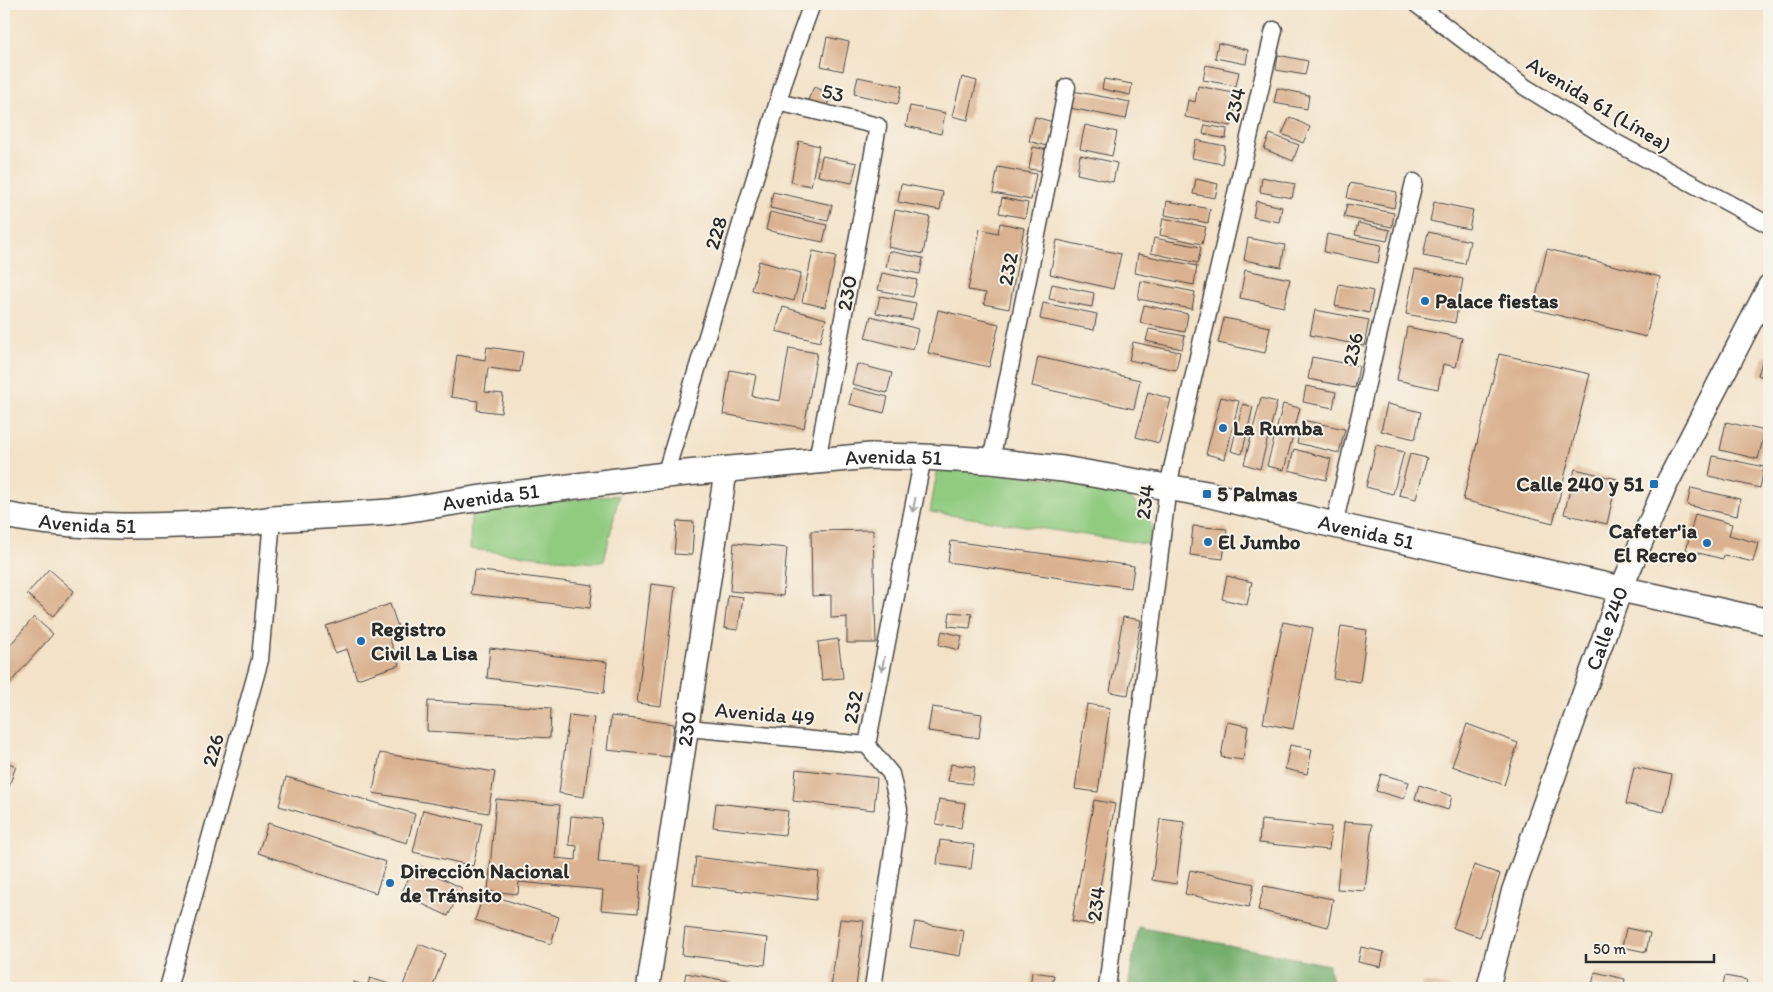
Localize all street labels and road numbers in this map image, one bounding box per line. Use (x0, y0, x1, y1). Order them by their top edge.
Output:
street label: Avenida 61 (Línea) (1523, 51, 1676, 157)
street label: 53 (819, 78, 847, 107)
street label: 234 (1218, 85, 1251, 125)
street label: 228 (699, 213, 732, 253)
street label: 232 (992, 250, 1023, 288)
street label: 230 (831, 273, 862, 313)
street label: 236 (1337, 330, 1368, 368)
street label: Avenida 51 (844, 443, 943, 470)
street label: Avenida 51 (441, 478, 541, 516)
street label: 234 (1130, 482, 1159, 521)
street label: Avenida 51 (37, 508, 136, 538)
street label: Avenida 51 (1316, 509, 1417, 555)
street label: Calle 240 (1580, 583, 1633, 674)
street label: 232 (837, 688, 868, 726)
street label: Avenida 49 (714, 697, 816, 730)
street label: 230 (671, 709, 701, 748)
street label: 226 (196, 730, 229, 769)
street label: 234 (1081, 885, 1110, 923)

